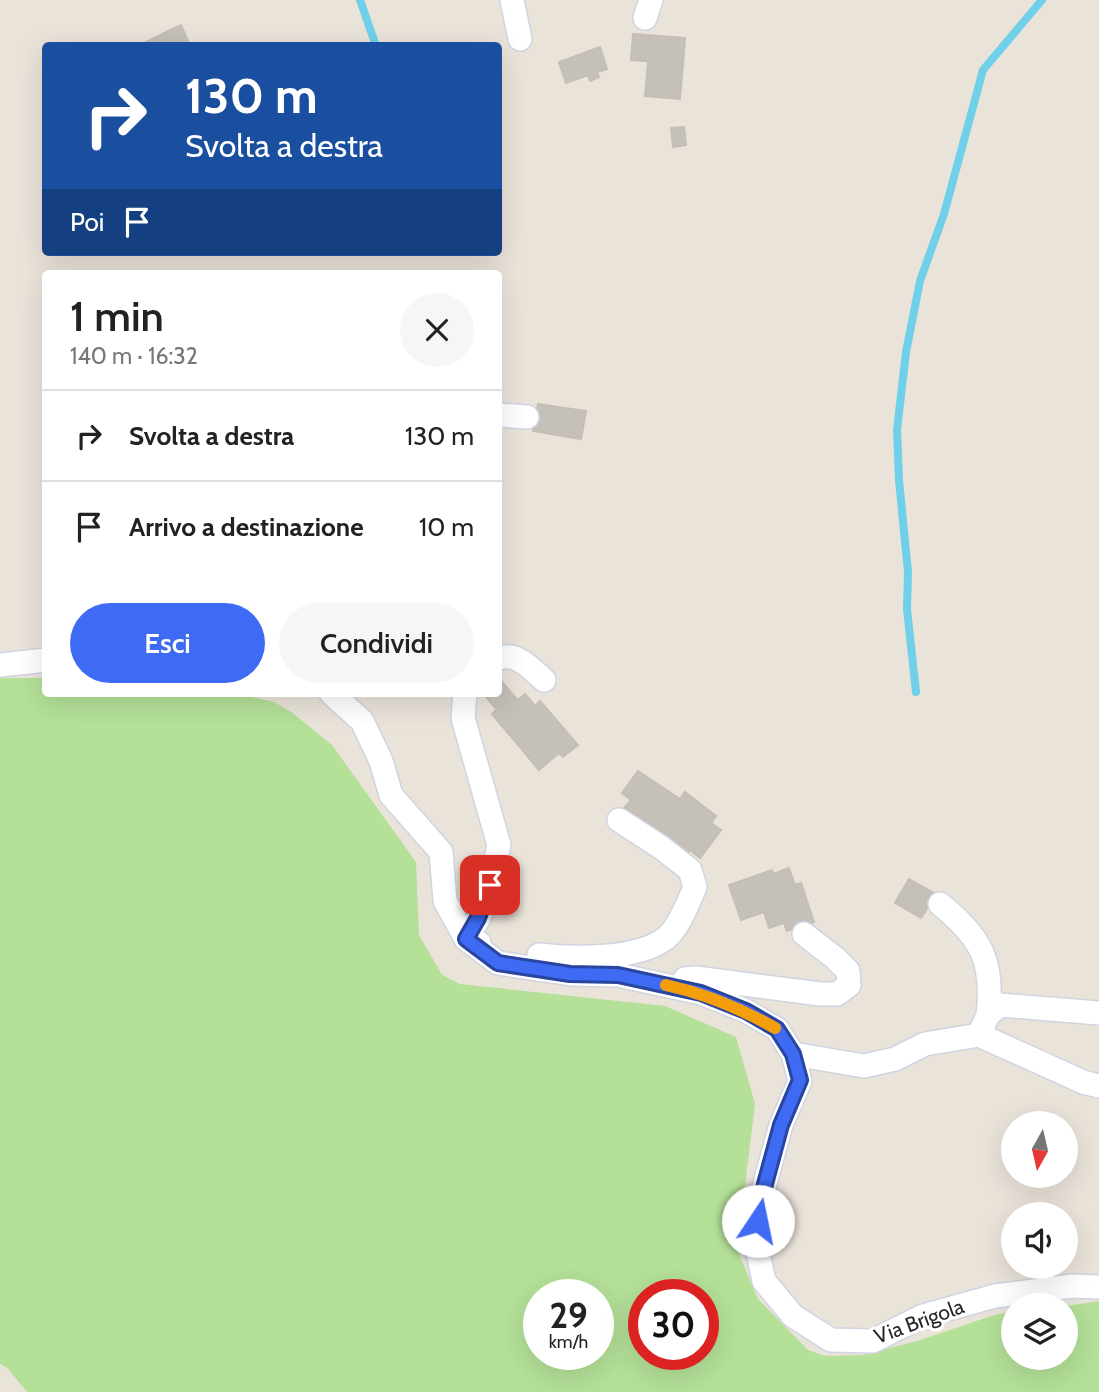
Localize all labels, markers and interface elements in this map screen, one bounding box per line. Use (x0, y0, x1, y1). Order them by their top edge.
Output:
text: 130 m (185, 66, 318, 125)
icon: right (70, 70, 161, 161)
text: Svolta a destra (185, 126, 383, 165)
icon: arrive (118, 203, 156, 241)
text: Poi (70, 206, 104, 238)
text: 1 min (70, 290, 164, 342)
button: close (400, 293, 474, 367)
text: 140 m · 16:32 (70, 342, 198, 370)
icon: right (70, 417, 108, 455)
text: Svolta a destra (129, 420, 294, 452)
text: 130 m (405, 420, 474, 452)
icon: arrive (70, 508, 108, 546)
text: Arrivo a destinazione (129, 511, 364, 543)
text: 10 m (419, 511, 474, 543)
button: Esci (70, 603, 265, 683)
button: Condividi (279, 603, 474, 683)
pin (460, 855, 520, 915)
icon: arrive (471, 866, 509, 904)
north arrow (1001, 1111, 1078, 1188)
map controls (1001, 1111, 1078, 1370)
position arrow (721, 1184, 795, 1258)
button: sound (1001, 1202, 1078, 1279)
speed limit sign: 30 (628, 1279, 719, 1370)
street label: Via Brigola (871, 1293, 967, 1349)
button: layers (1001, 1293, 1078, 1370)
text: 29 (549, 1294, 588, 1337)
text: km/h (549, 1331, 588, 1353)

